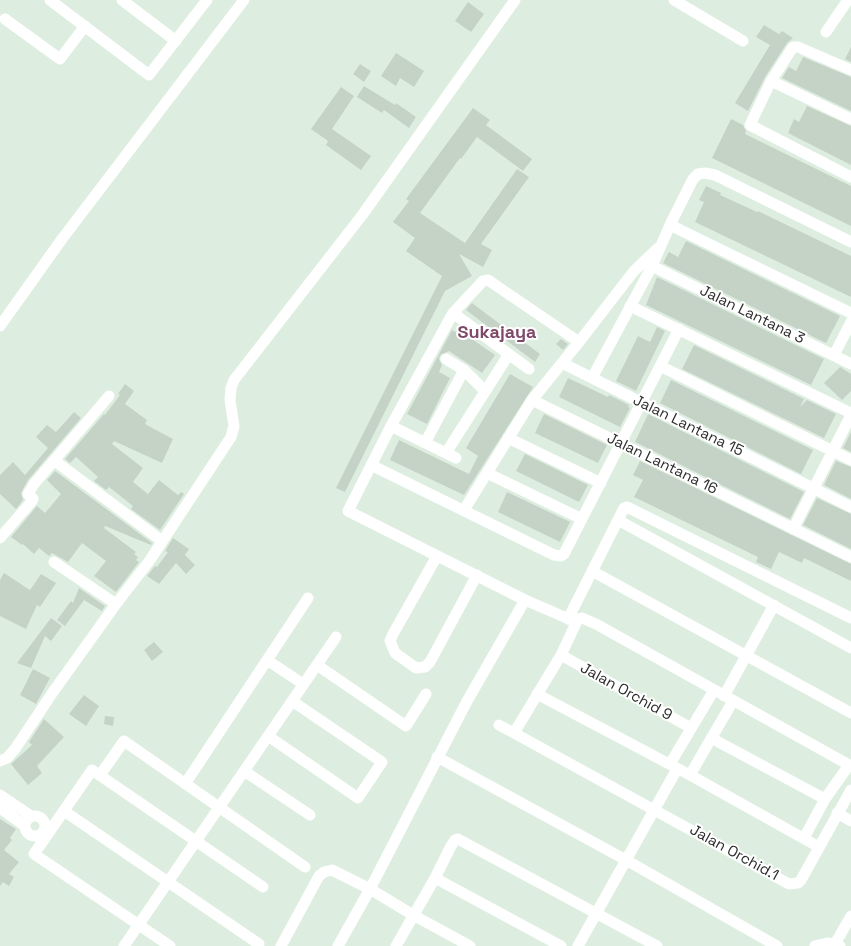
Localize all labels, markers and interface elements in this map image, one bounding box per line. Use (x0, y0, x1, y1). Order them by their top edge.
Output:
street label: Jalan Lantana 3 (697, 282, 807, 348)
district label: Sukajaya (458, 322, 536, 344)
street label: Jalan Lantana 15 (630, 391, 746, 461)
street label: Jalan Lantana 16 (604, 429, 720, 499)
street label: Jalan Orchid 9 (577, 659, 675, 725)
street label: Jalan Orchid.1 (686, 821, 782, 885)

